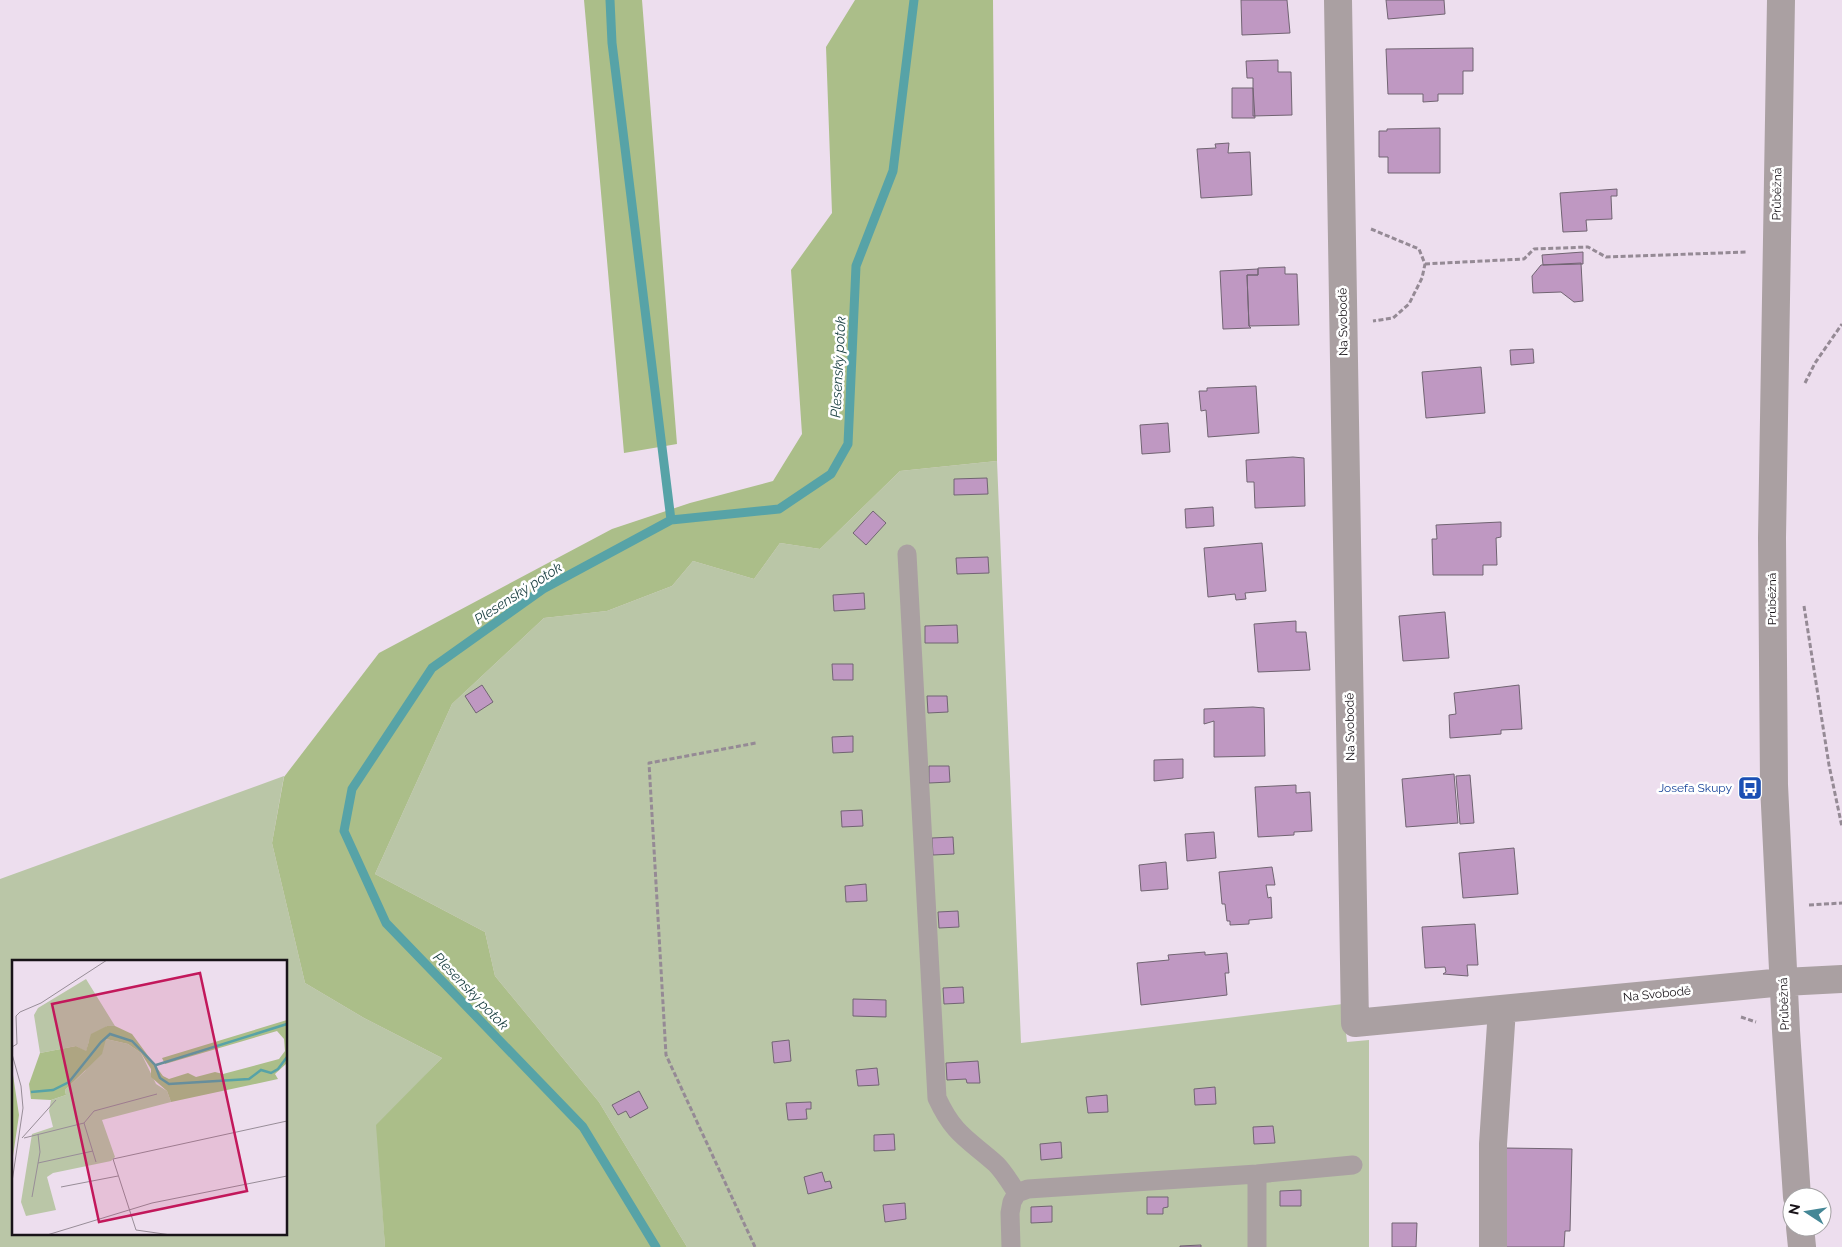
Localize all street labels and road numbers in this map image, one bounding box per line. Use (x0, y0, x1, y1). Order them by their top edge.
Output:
street label: Průběžná (1770, 168, 1784, 220)
street label: Na Svobodě (1335, 288, 1351, 356)
street label: Průběžná (1765, 573, 1779, 625)
street label: Na Svobodě (1342, 693, 1358, 761)
street label: Průběžná (1776, 977, 1792, 1031)
street label: Na Svobodě (1622, 983, 1692, 1005)

